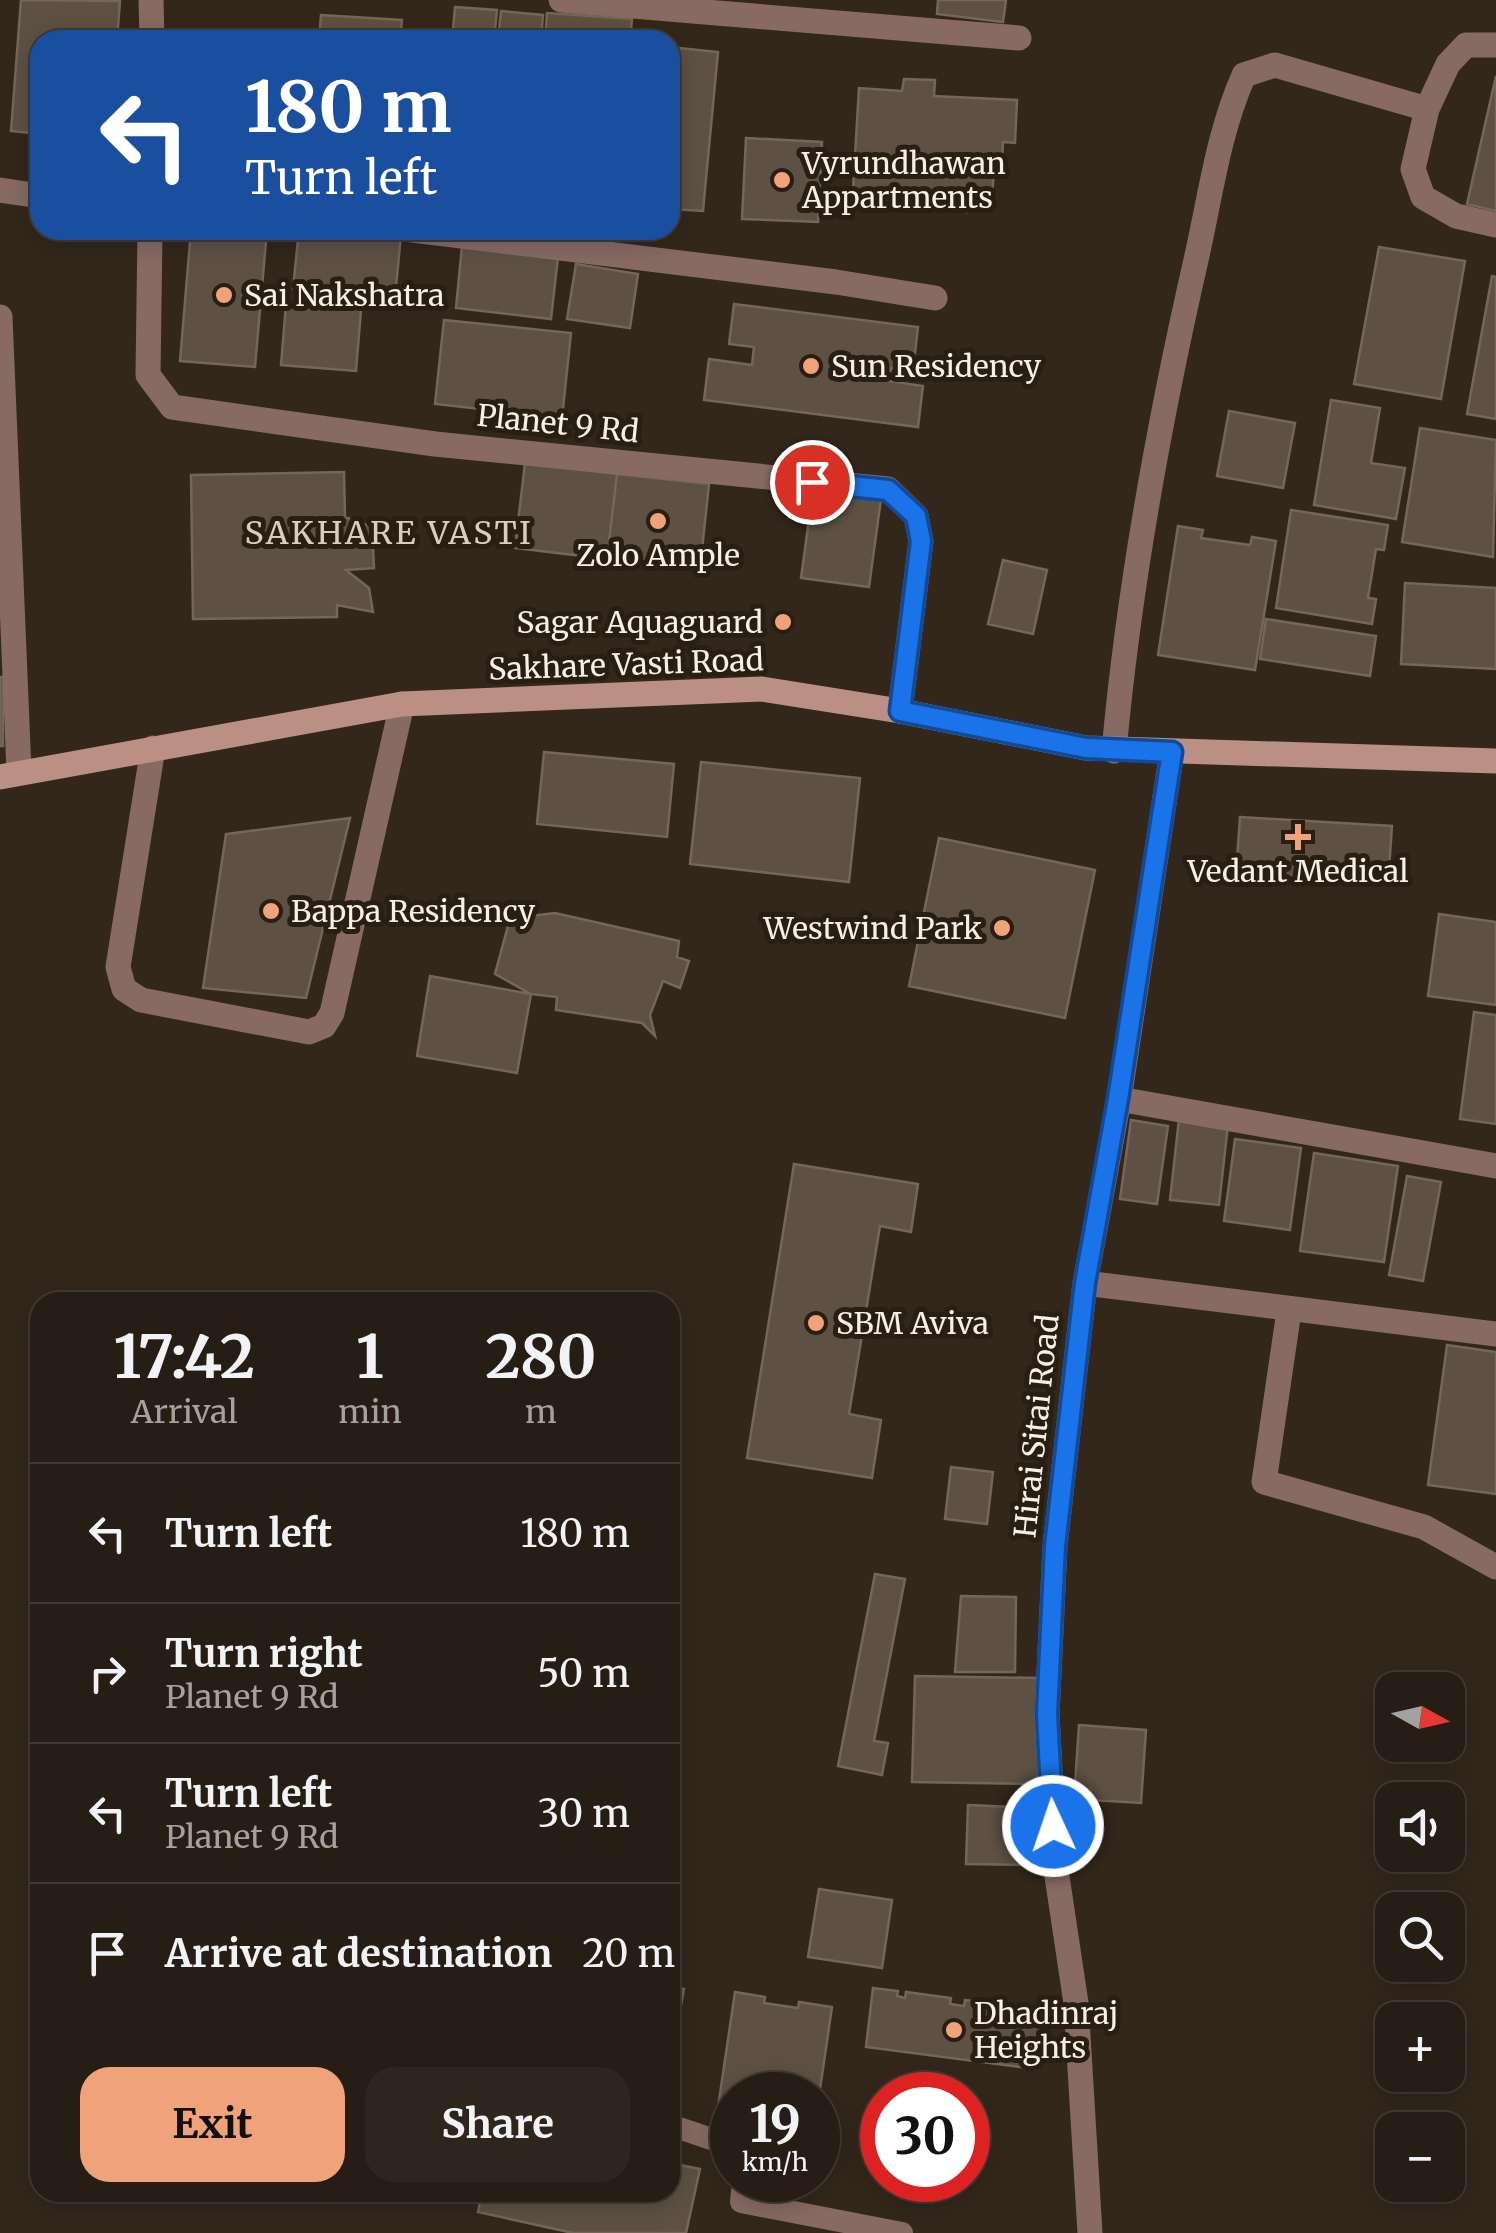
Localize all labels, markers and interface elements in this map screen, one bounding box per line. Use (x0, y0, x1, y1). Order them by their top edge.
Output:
text: 180 m (245, 63, 452, 151)
icon: left (80, 70, 210, 200)
place label: Vyrundhawan Appartments (801, 144, 1006, 216)
text: Turn left (245, 150, 437, 206)
marker: Vyrundhawan Appartments (771, 169, 793, 191)
place label: Sai Nakshatra (244, 276, 444, 314)
marker: Sai Nakshatra (213, 284, 235, 306)
place label: Sun Residency (831, 347, 1042, 385)
marker: Sun Residency (800, 355, 822, 377)
street label: Planet 9 Rd (475, 396, 641, 450)
pin (770, 440, 855, 525)
icon: arrive (785, 455, 840, 510)
marker: Zolo Ample (647, 510, 669, 532)
district label: SAKHARE VASTI (244, 513, 534, 553)
place label: Zolo Ample (576, 536, 740, 574)
place label: Sagar Aquaguard (516, 603, 763, 641)
marker: Sagar Aquaguard (772, 611, 794, 633)
street label: Sakhare Vasti Road (488, 640, 764, 688)
marker: Vedant Medical (1287, 826, 1309, 848)
place label: Vedant Medical (1187, 852, 1409, 890)
place label: Bappa Residency (291, 892, 536, 930)
marker: Bappa Residency (260, 900, 282, 922)
place label: Westwind Park (763, 909, 982, 947)
marker: Westwind Park (991, 917, 1013, 939)
place label: SBM Aviva (836, 1304, 989, 1342)
marker: SBM Aviva (805, 1312, 827, 1334)
street label: Hirai Sitai Road (1005, 1312, 1067, 1540)
text: 17:42 (113, 1319, 255, 1394)
text: 1 (356, 1319, 384, 1394)
text: 280 (485, 1319, 597, 1394)
text: Arrival (131, 1392, 238, 1432)
text: min (338, 1392, 402, 1432)
text: m (525, 1392, 557, 1432)
icon: left (80, 1506, 135, 1561)
text: Turn left (165, 1510, 332, 1557)
text: 180 m (520, 1510, 630, 1557)
text: Turn right (165, 1630, 363, 1677)
icon: right (80, 1646, 135, 1701)
text: 50 m (537, 1650, 630, 1697)
north arrow (1375, 1672, 1465, 1762)
map controls (1375, 1672, 1465, 2202)
text: Planet 9 Rd (165, 1677, 338, 1717)
text: Turn left (165, 1770, 332, 1817)
position arrow (1001, 1774, 1105, 1878)
button: sound (1375, 1782, 1465, 1872)
icon: left (80, 1786, 135, 1841)
text: 30 m (537, 1790, 630, 1837)
text: Planet 9 Rd (165, 1817, 338, 1857)
button: search (1375, 1892, 1465, 1982)
icon: arrive (80, 1926, 135, 1981)
text: Arrive at destination (165, 1930, 552, 1977)
text: 20 m (582, 1930, 675, 1977)
place label: Dhadinraj Heights (974, 1994, 1118, 2066)
button: + (1375, 2002, 1465, 2092)
marker: Dhadinraj Heights (943, 2019, 965, 2041)
button: Exit (80, 2067, 345, 2182)
button: Share (365, 2067, 630, 2182)
speed limit sign: 30 (860, 2072, 990, 2202)
text: 19 (749, 2093, 801, 2156)
button: − (1375, 2112, 1465, 2202)
text: km/h (742, 2146, 808, 2178)

